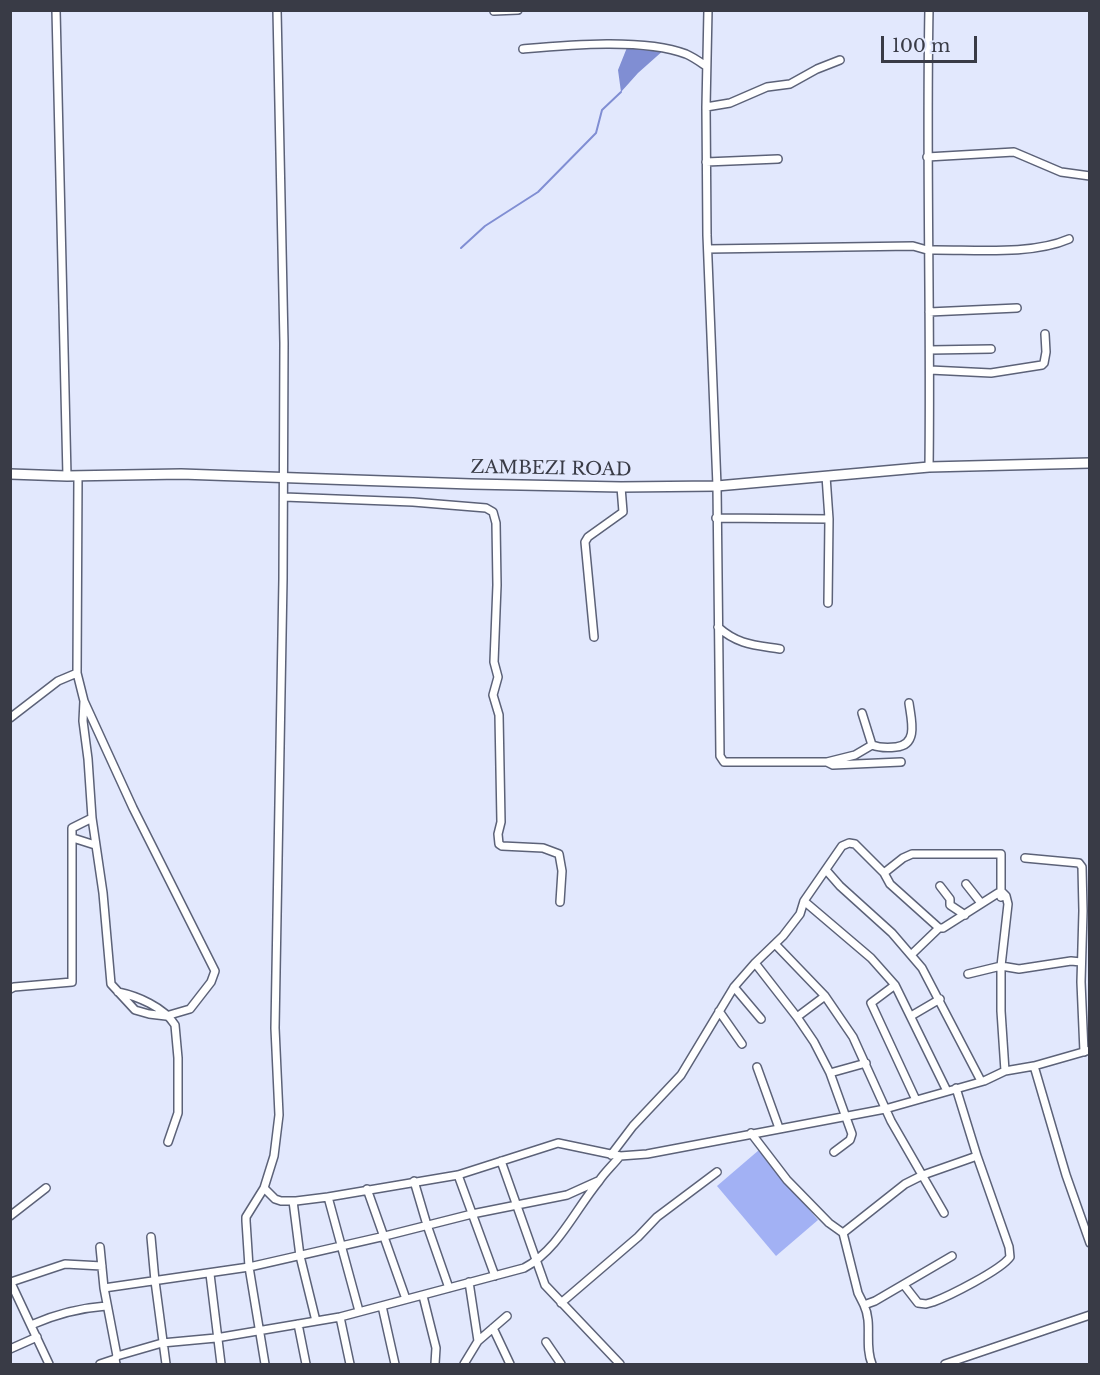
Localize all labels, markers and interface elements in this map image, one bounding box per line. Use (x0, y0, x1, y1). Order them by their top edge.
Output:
scale bar (884, 24, 980, 62)
text: 100 m (892, 35, 950, 57)
street label: ZAMBEZI ROAD (470, 457, 632, 481)

